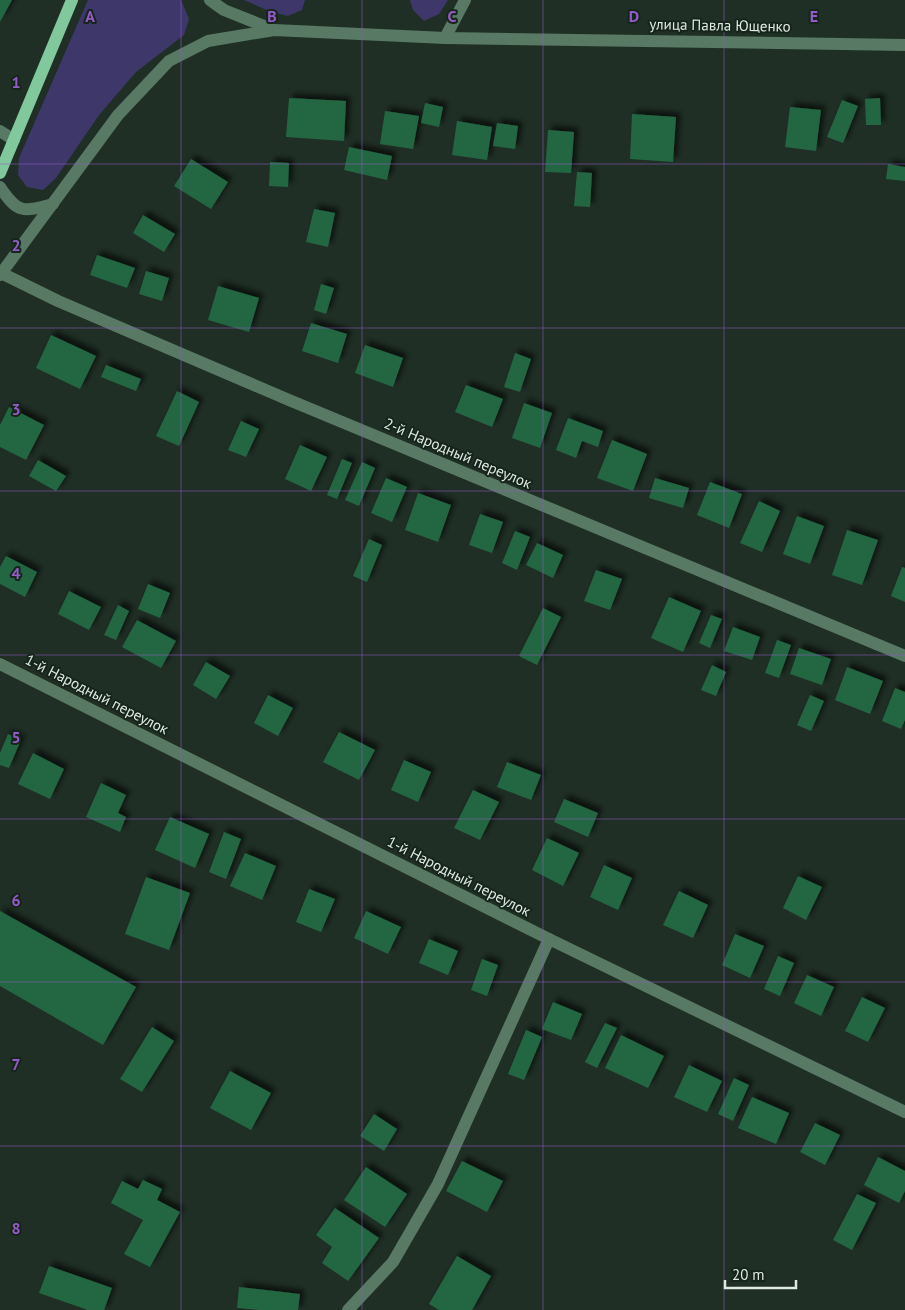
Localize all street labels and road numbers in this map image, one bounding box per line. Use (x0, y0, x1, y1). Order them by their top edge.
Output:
street label: улица Павла Ющенко (649, 14, 791, 36)
street label: 2-й Народный переулок (381, 413, 535, 493)
street label: 1-й Народный переулок (22, 650, 173, 739)
street label: 1-й Народный переулок (384, 832, 535, 921)

